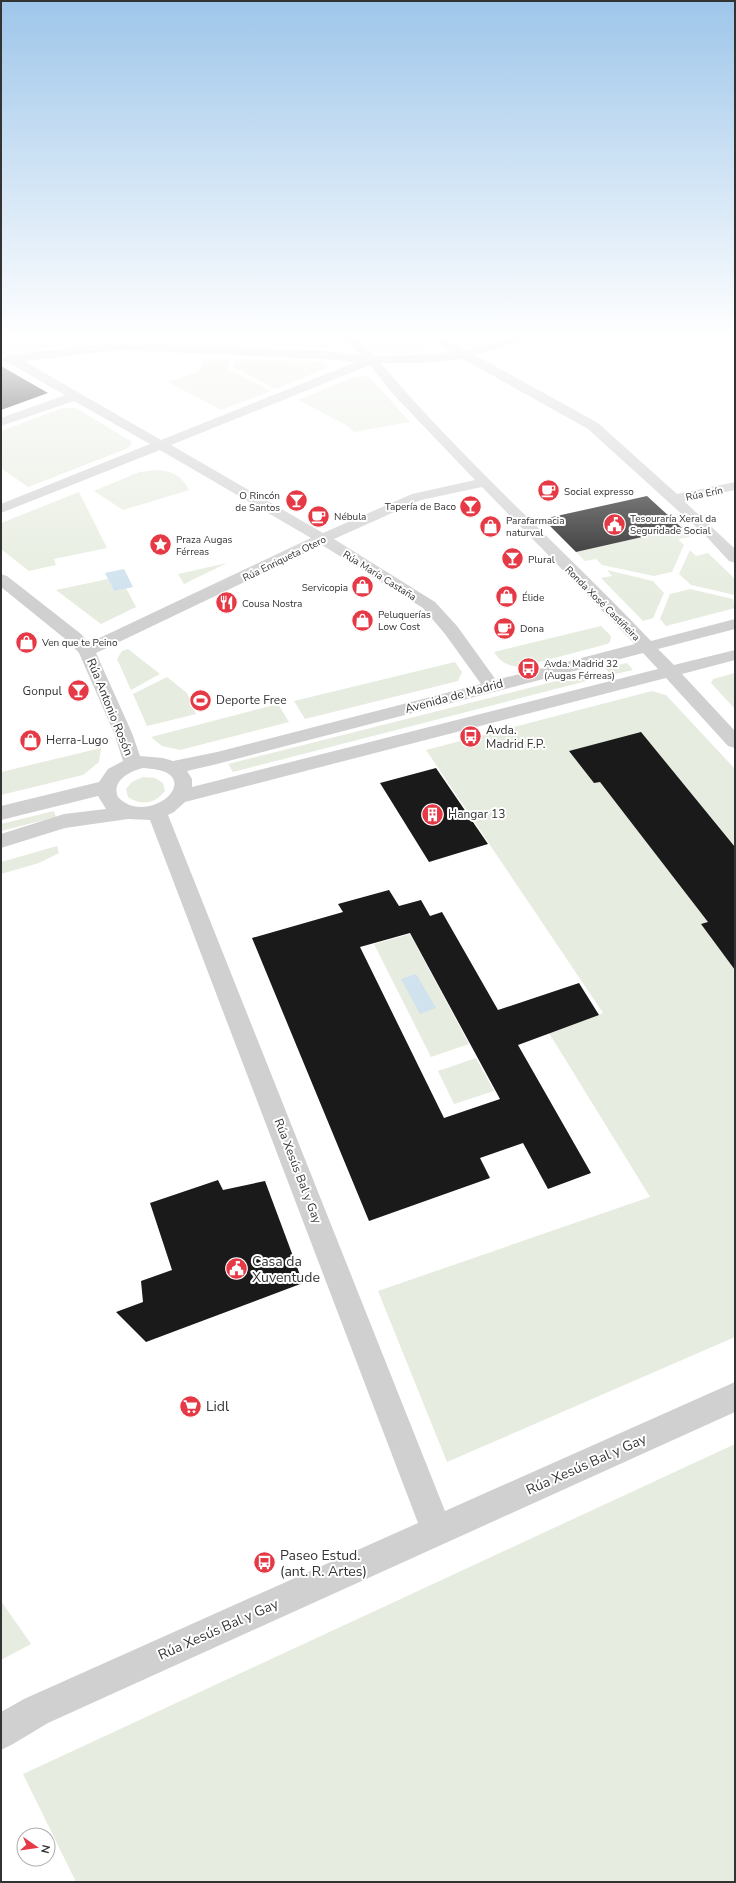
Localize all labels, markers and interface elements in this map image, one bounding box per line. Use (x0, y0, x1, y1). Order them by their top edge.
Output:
cafe icon: Social expresso (535, 478, 561, 504)
street label: Rúa Erín (684, 483, 724, 505)
place label: Social expresso (564, 485, 634, 499)
bar icon: O Rincón de Santos (283, 488, 309, 514)
place label: O Rincón de Santos (235, 489, 280, 515)
bar icon: Tapería de Baco (458, 493, 484, 519)
place label: Tapería de Baco (385, 500, 456, 514)
cafe icon: Nébula (305, 503, 331, 529)
place label: Nébula (334, 510, 366, 524)
public building icon: Tesouraría Xeral da Seguridade Social (601, 511, 627, 537)
place label: Tesouraría Xeral da Seguridade Social (630, 512, 716, 538)
shop icon: Parafarmacia naturval (478, 513, 504, 539)
place label: Parafarmacia naturval (506, 514, 565, 540)
place icon: Praza Augas Férreas (148, 532, 174, 558)
street label: Rúa Enriqueta Otero (240, 532, 329, 585)
place label: Praza Augas Férreas (176, 533, 233, 559)
bar icon: Plural (499, 546, 525, 572)
street label: Rúa María Castaña (340, 548, 419, 604)
place label: Plural (528, 553, 555, 567)
street label: Ronda Xosé Castiñeira (562, 563, 643, 644)
shop icon: Servicopia (350, 574, 376, 600)
place label: Servicopia (302, 581, 348, 595)
shop icon: Élide (493, 584, 519, 610)
restaurant icon: Cousa Nostra (214, 590, 240, 616)
place label: Élide (522, 591, 544, 605)
place label: Cousa Nostra (242, 597, 302, 611)
shop icon: Peluquerías Low Cost (350, 607, 376, 633)
place label: Peluquerías Low Cost (378, 608, 431, 634)
cafe icon: Dona (491, 615, 517, 641)
place label: Dona (520, 622, 544, 636)
shop icon: Ven que te Peino (13, 629, 39, 655)
place label: Ven que te Peino (41, 636, 118, 650)
street label: Rúa Antonio Rosón (83, 656, 137, 758)
bus stop icon: Avda. Madrid 32 (Augas Férreas) (515, 656, 541, 682)
place label: Avda. Madrid 32 (Augas Férreas) (544, 657, 618, 683)
street label: Avenida de Madrid (403, 675, 505, 717)
bar icon: Gonpul (65, 678, 91, 704)
place label: Gonpul (23, 683, 62, 699)
sports icon: Deporte Free (187, 687, 213, 713)
place label: Deporte Free (216, 692, 287, 708)
place label: Avda. Madrid F.P. (486, 722, 545, 752)
bus stop icon: Avda. Madrid F.P. (457, 724, 483, 750)
shop icon: Herra-Lugo (18, 727, 44, 753)
place label: Herra-Lugo (46, 732, 109, 748)
building icon: Hangar 13 (420, 801, 446, 827)
place label: Hangar 13 (448, 806, 505, 822)
street label: Rúa Xesús Bal y Gay (271, 1116, 326, 1227)
place label: Casa da Xuventude (252, 1252, 320, 1287)
public building icon: Casa da Xuventude (223, 1256, 249, 1282)
supermarket icon: Lidl (178, 1393, 204, 1419)
place label: Lidl (206, 1397, 230, 1416)
street label: Rúa Xesús Bal y Gay (523, 1429, 650, 1500)
place label: Paseo Estud. (ant. R. Artes) (280, 1546, 367, 1581)
bus stop icon: Paseo Estud. (ant. R. Artes) (252, 1550, 278, 1576)
street label: Rúa Xesús Bal y Gay (155, 1594, 282, 1665)
north arrow (16, 1827, 56, 1867)
text: N (37, 1843, 53, 1855)

